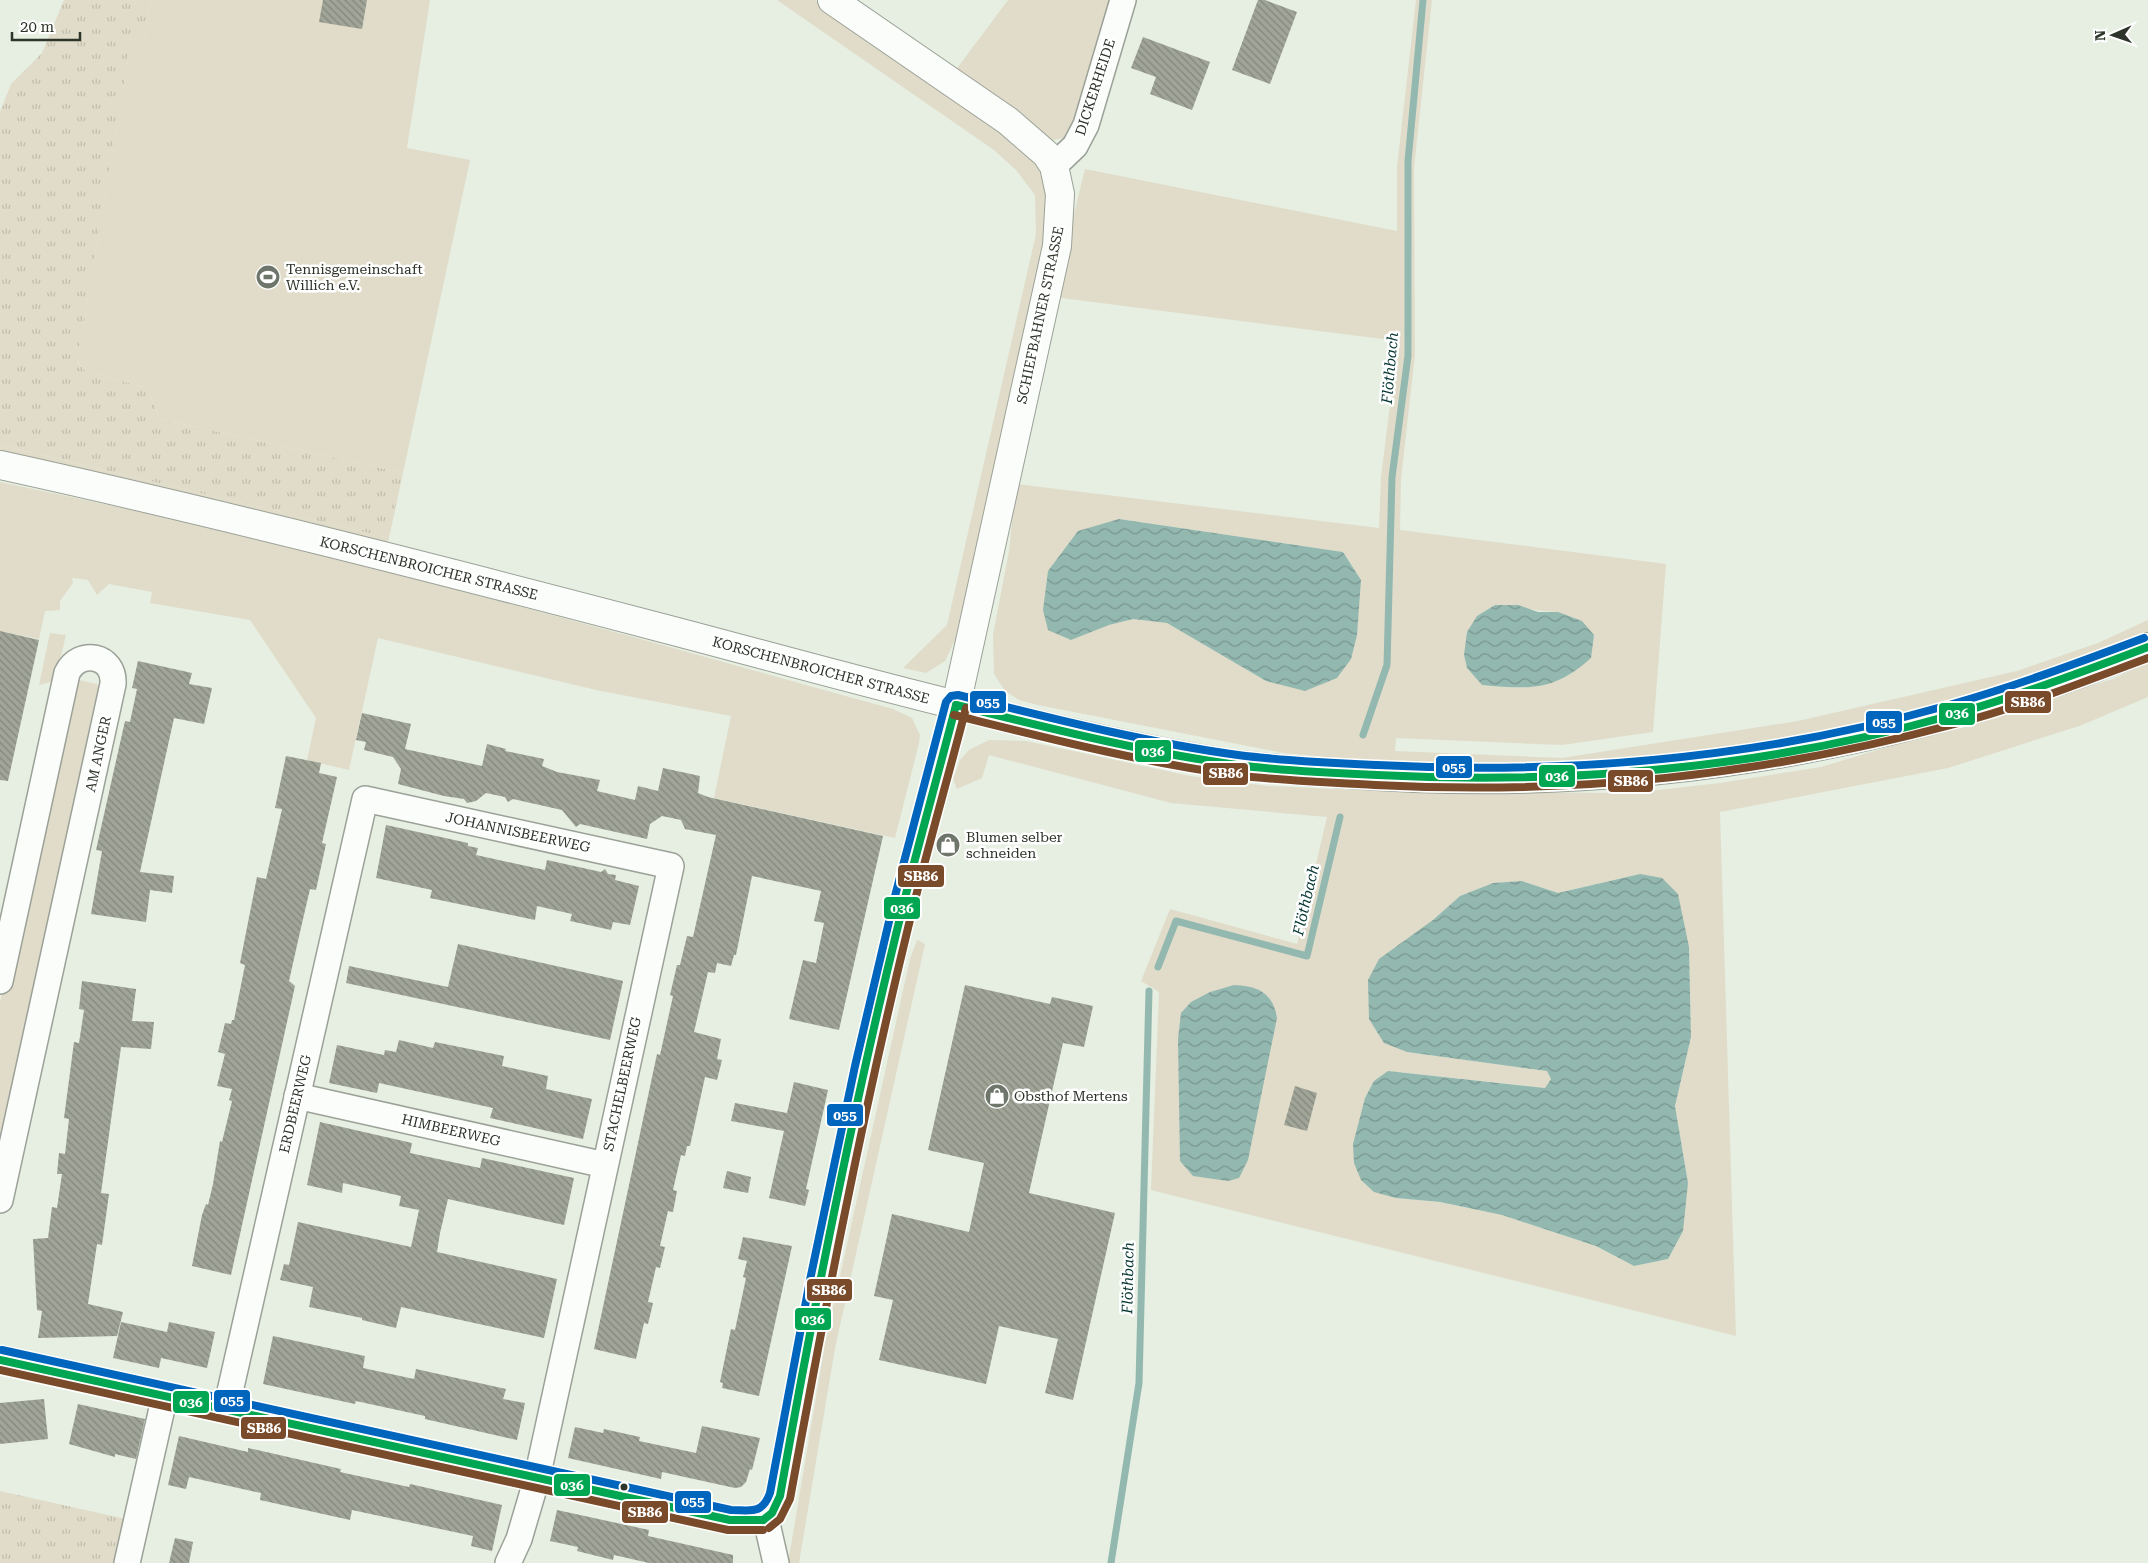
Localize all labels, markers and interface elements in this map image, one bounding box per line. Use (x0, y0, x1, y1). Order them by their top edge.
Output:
scale bar (12, 10, 80, 42)
north arrow (2088, 10, 2138, 60)
text: 20 m (20, 18, 55, 36)
text: N (2092, 30, 2108, 41)
street label: DICKERHEIDE (1072, 37, 1118, 137)
street label: SCHIEFBAHNER STRASSE (1013, 225, 1067, 405)
place label: Tennisgemeinschaft Willich e.V. (286, 261, 423, 293)
sports icon: Tennisgemeinschaft Willich e.V. (255, 264, 281, 290)
water label: Flöthbach (1378, 331, 1402, 406)
street label: KORSCHENBROICHER STRASSE (318, 533, 540, 603)
street label: KORSCHENBROICHER STRASSE (711, 633, 931, 707)
line badge: 055 (969, 690, 1007, 714)
line badge: SB86 (2004, 690, 2052, 714)
text: 055 (976, 694, 1000, 710)
text: SB86 (2011, 694, 2045, 710)
line badge: 036 (1938, 702, 1976, 726)
text: 036 (1945, 705, 1969, 721)
line badge: 055 (1865, 710, 1903, 734)
street label: AM ANGER (82, 714, 114, 793)
text: 055 (1872, 714, 1896, 730)
line badge: 036 (1134, 739, 1172, 763)
text: 036 (1141, 743, 1165, 759)
line badge: 055 (1435, 755, 1473, 779)
text: 055 (1442, 759, 1466, 775)
line badge: SB86 (1202, 762, 1249, 786)
line badge: 036 (1538, 764, 1576, 788)
text: SB86 (1209, 765, 1243, 781)
text: 036 (1545, 768, 1569, 784)
line badge: SB86 (1607, 769, 1654, 793)
text: SB86 (1614, 773, 1648, 789)
street label: JOHANNISBEERWEG (444, 809, 592, 855)
place label: Blumen selber schneiden (966, 829, 1063, 861)
shop icon: Blumen selber schneiden (935, 832, 961, 858)
water label: Flöthbach (1289, 863, 1323, 938)
line badge: SB86 (897, 864, 945, 888)
text: SB86 (904, 868, 938, 884)
line badge: 036 (883, 896, 921, 920)
text: 036 (890, 900, 914, 916)
street label: STACHELBEERWEG (600, 1015, 644, 1153)
street label: ERDBEERWEG (276, 1053, 314, 1155)
shop icon: Obsthof Mertens (984, 1083, 1010, 1109)
place label: Obsthof Mertens (1014, 1088, 1128, 1104)
line badge: 055 (826, 1103, 864, 1127)
text: 055 (833, 1107, 857, 1123)
street label: HIMBEERWEG (400, 1111, 502, 1149)
water label: Flöthbach (1118, 1242, 1138, 1315)
line badge: SB86 (806, 1278, 853, 1302)
text: SB86 (812, 1282, 846, 1298)
line badge: 036 (794, 1307, 832, 1331)
text: 036 (801, 1311, 825, 1327)
line badge: 055 (213, 1389, 251, 1413)
line badge: 036 (172, 1390, 210, 1414)
text: 055 (220, 1392, 244, 1408)
text: 036 (179, 1394, 203, 1410)
line badge: SB86 (240, 1416, 287, 1440)
text: SB86 (247, 1420, 281, 1436)
line badge: 036 (553, 1473, 591, 1497)
text: 036 (560, 1477, 584, 1493)
unlabelled marker (619, 1482, 629, 1492)
line badge: 055 (674, 1490, 712, 1514)
text: 055 (681, 1493, 705, 1509)
line badge: SB86 (621, 1500, 669, 1524)
text: SB86 (628, 1504, 662, 1520)

